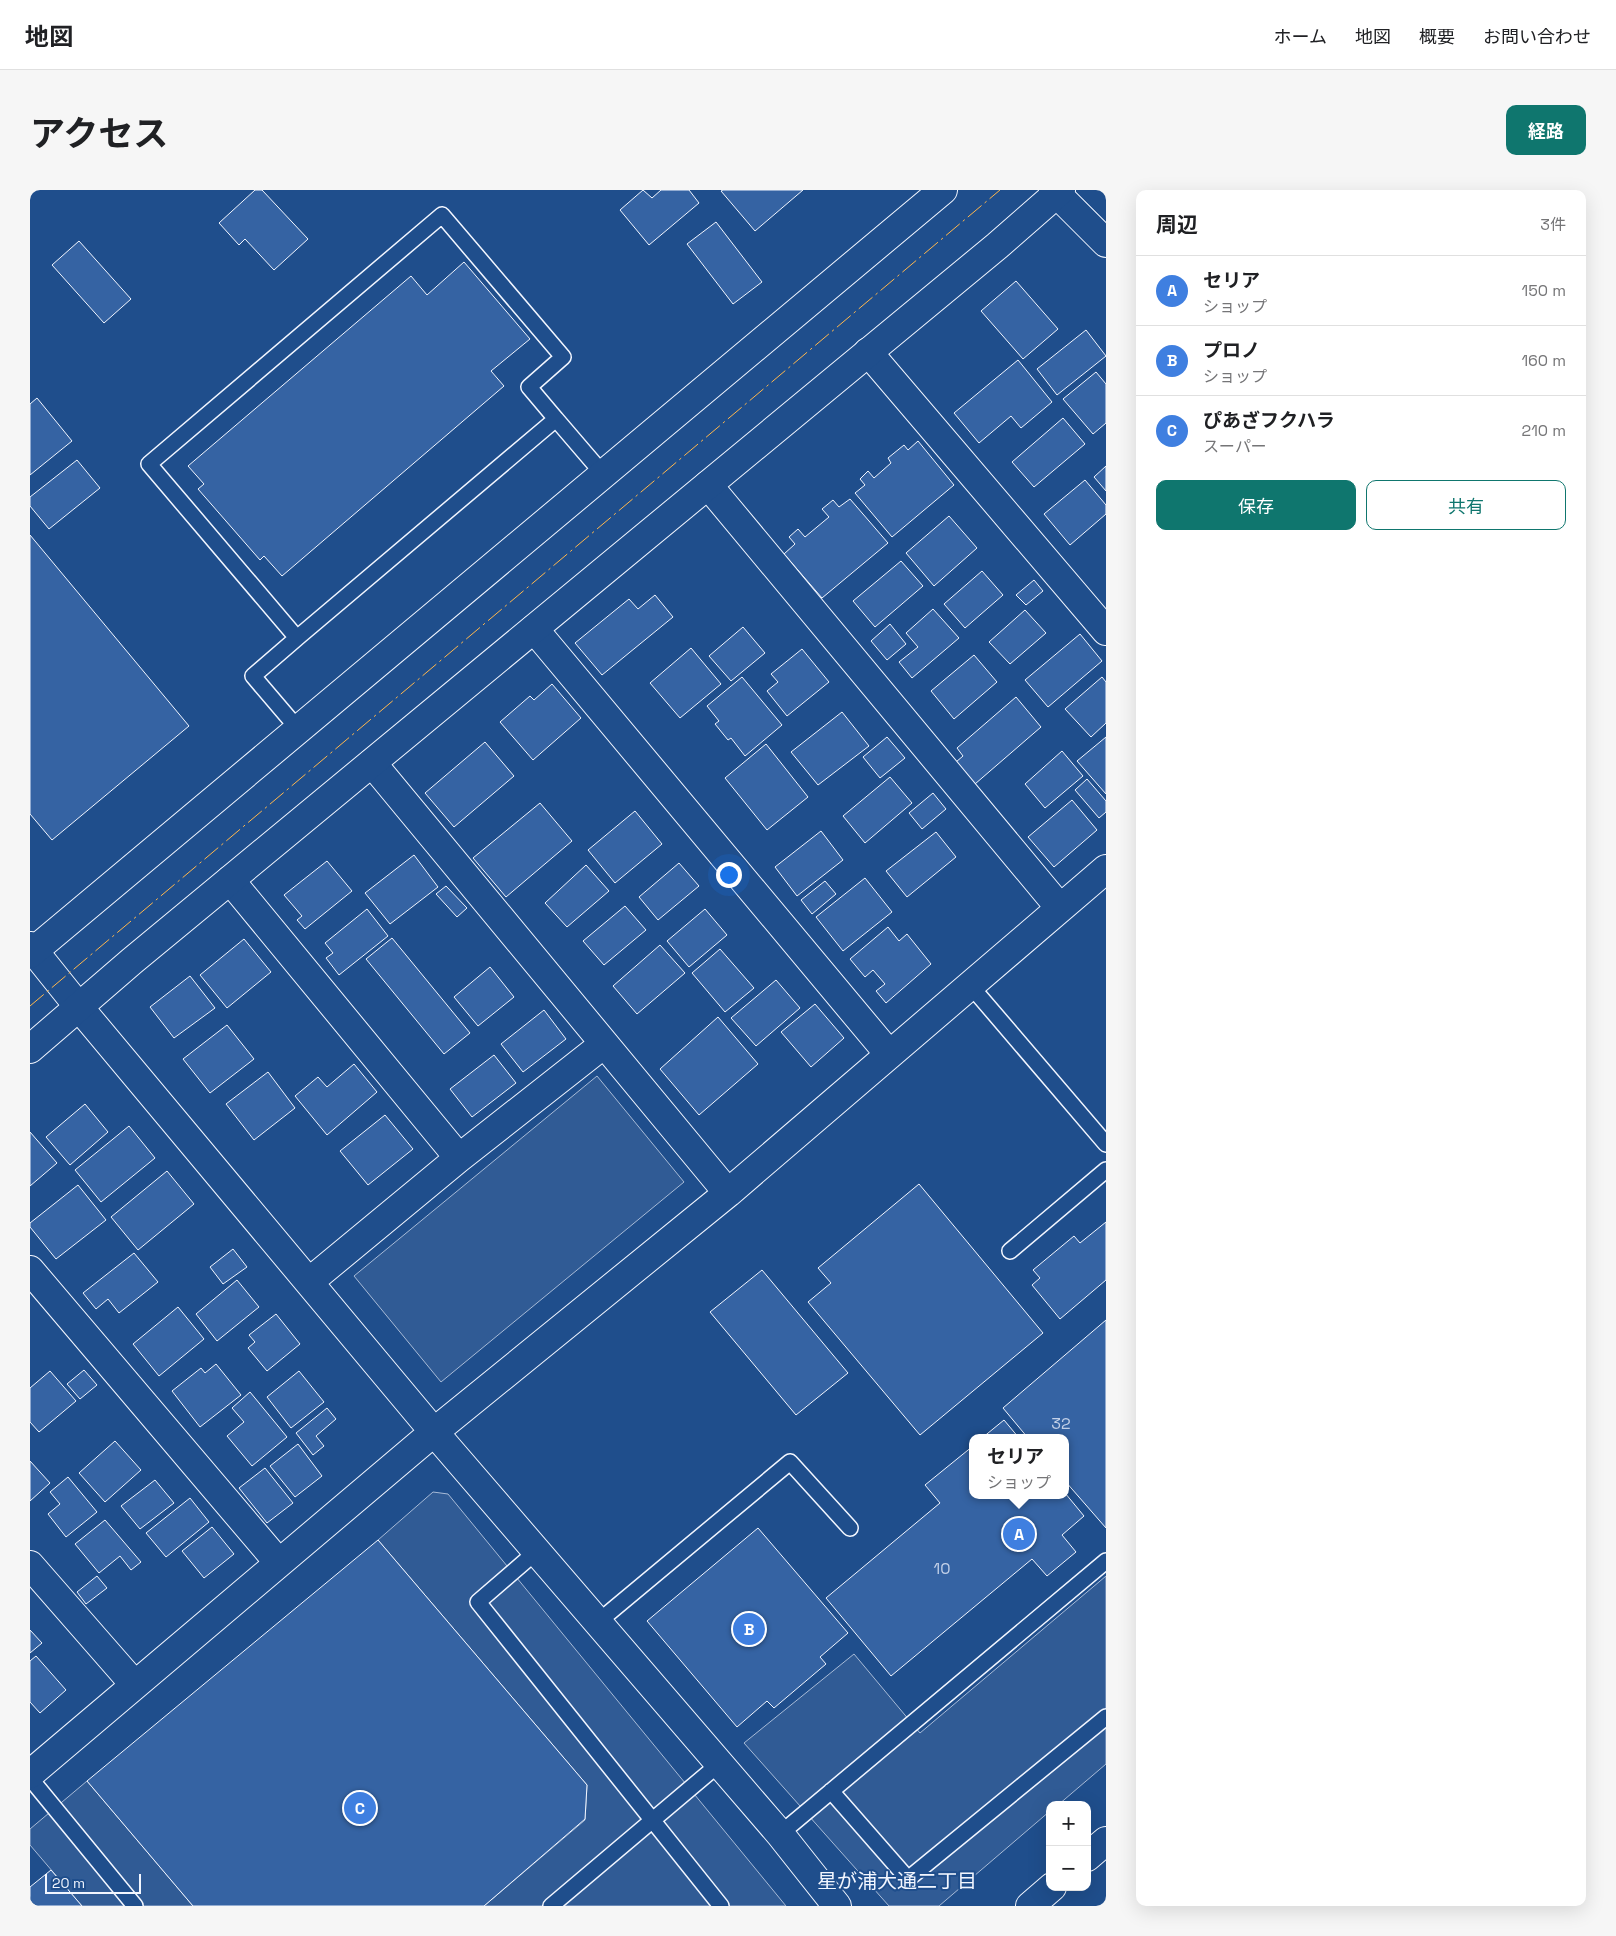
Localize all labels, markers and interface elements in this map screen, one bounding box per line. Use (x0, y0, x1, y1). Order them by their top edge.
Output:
text: 地図 (25, 21, 73, 52)
text: ホーム (1274, 25, 1327, 48)
text: 地図 (1355, 25, 1391, 48)
text: 概要 (1419, 25, 1455, 48)
text: お問い合わせ (1483, 25, 1591, 48)
button: 経路 (1506, 105, 1586, 155)
text: アクセス (30, 112, 168, 156)
text: 周辺 (1156, 211, 1198, 238)
text: 3件 (1540, 214, 1566, 235)
text: セリア (1203, 268, 1260, 293)
text: A (1167, 280, 1177, 301)
text: 150 m (1522, 280, 1566, 301)
text: ショップ (1203, 296, 1267, 317)
text: プロノ (1203, 338, 1260, 363)
text: B (1167, 350, 1177, 371)
text: 160 m (1521, 350, 1566, 371)
text: ショップ (1203, 366, 1267, 387)
text: ぴあざフクハラ (1203, 408, 1335, 433)
text: C (1167, 420, 1177, 441)
text: 210 m (1522, 420, 1566, 441)
text: スーパー (1203, 436, 1267, 457)
button: 保存 (1156, 480, 1356, 530)
button: 共有 (1366, 480, 1566, 530)
your location (716, 862, 742, 888)
house number: 32 (1051, 1413, 1071, 1434)
popup (969, 1434, 1069, 1499)
text: セリア (987, 1444, 1044, 1469)
text: ショップ (987, 1472, 1051, 1493)
pin: A (1003, 1515, 1035, 1553)
house number: 10 (934, 1558, 950, 1579)
pin: B (733, 1610, 765, 1648)
pin: C (344, 1789, 376, 1827)
map controls (1046, 1801, 1091, 1891)
button: + (1046, 1801, 1091, 1846)
button: − (1046, 1846, 1091, 1891)
district label: 星が浦大通二丁目 (817, 1868, 977, 1894)
scale bar (45, 1871, 141, 1894)
text: 20 m (52, 1874, 85, 1892)

